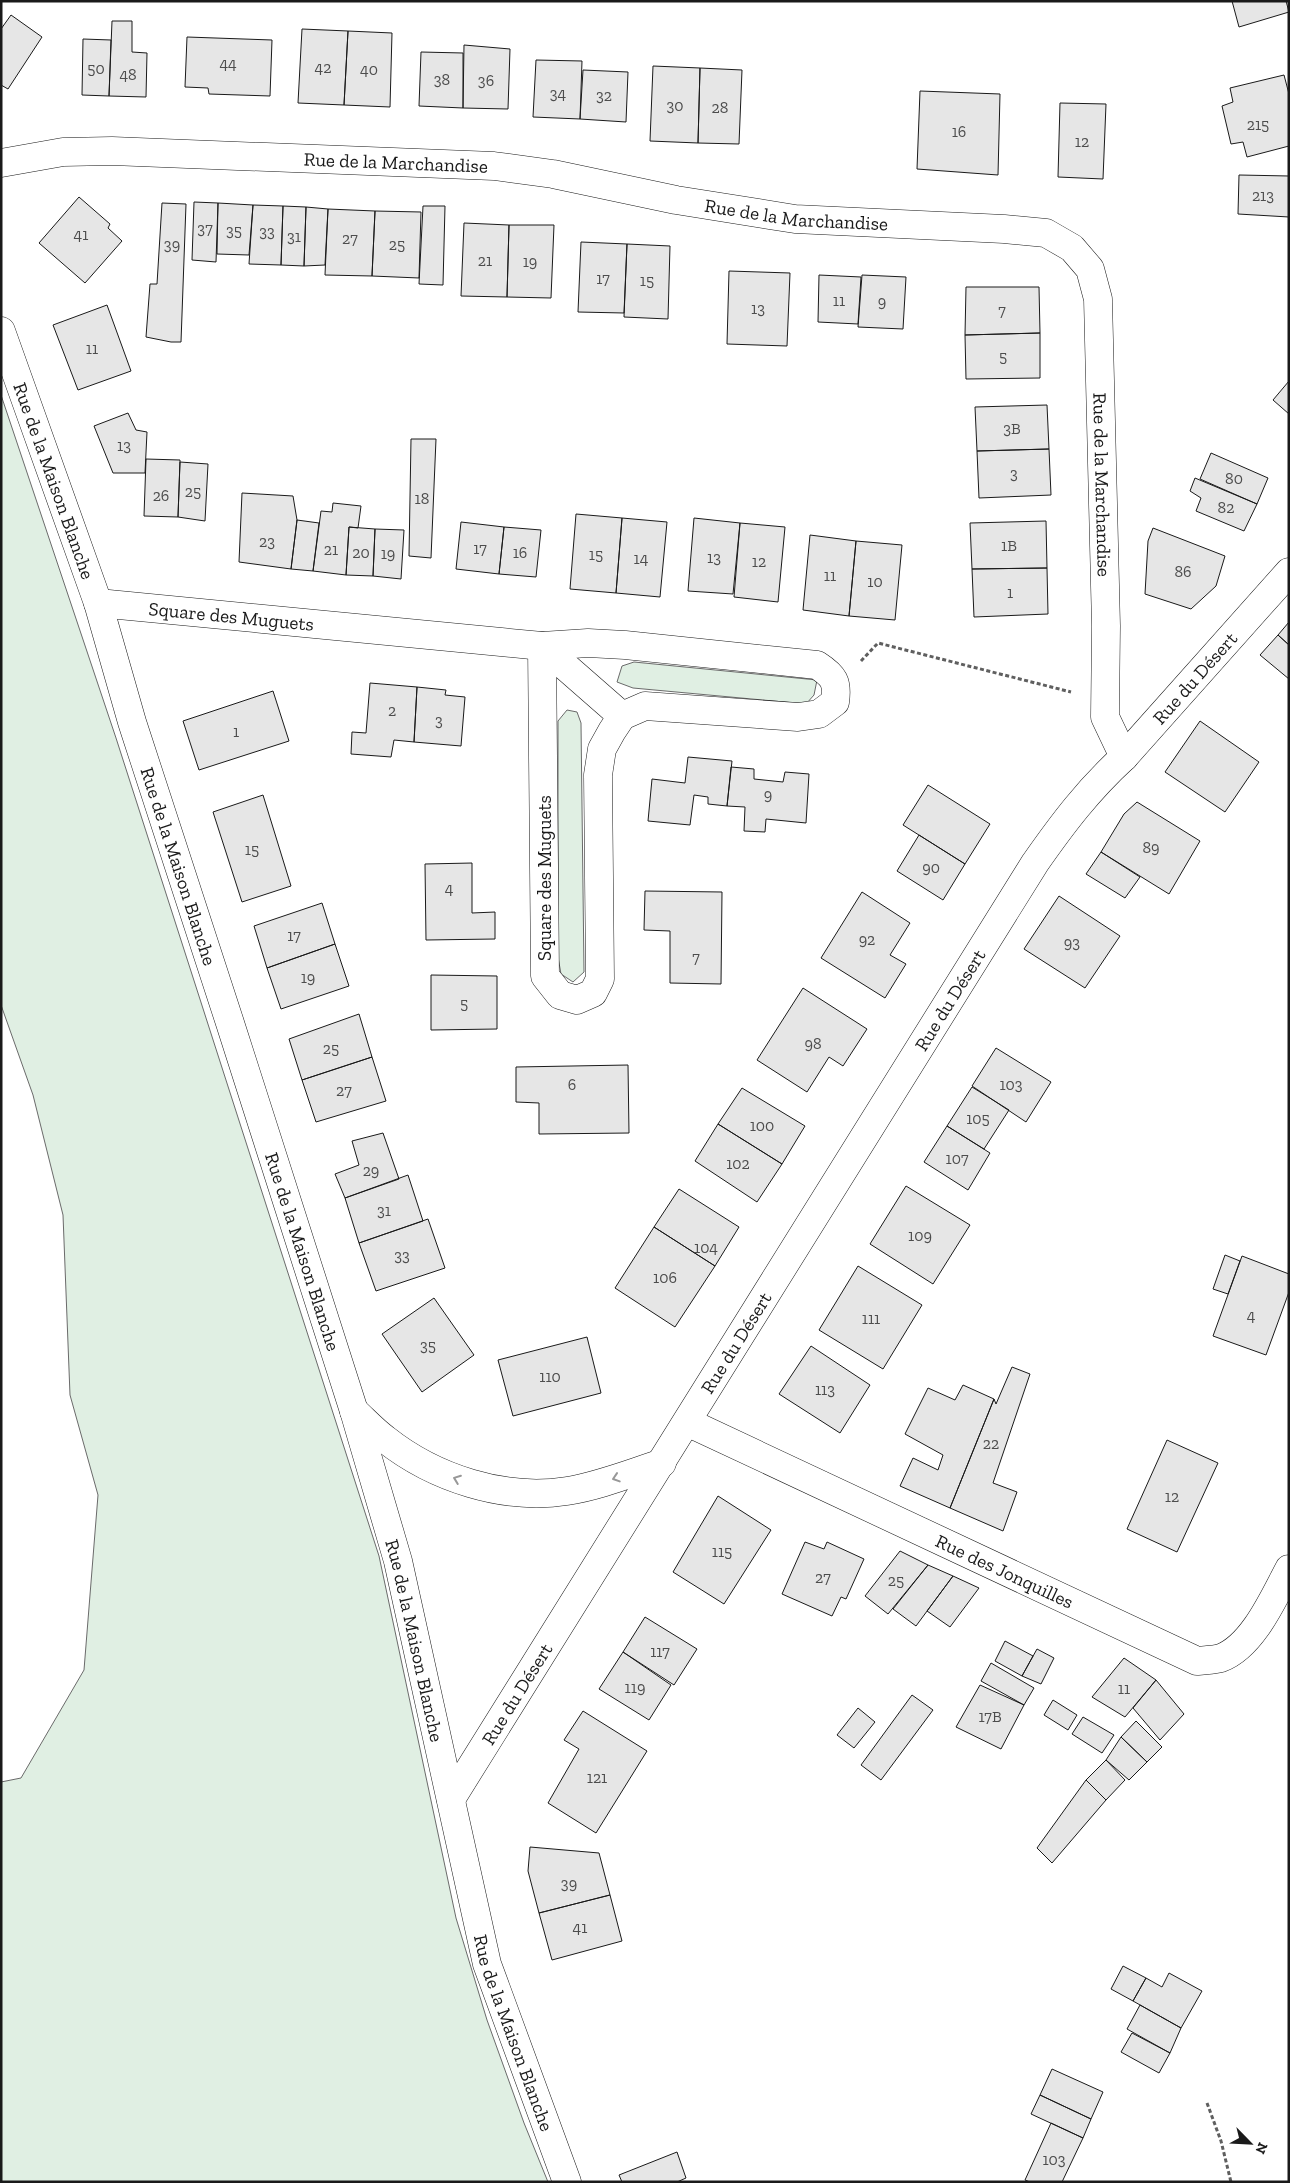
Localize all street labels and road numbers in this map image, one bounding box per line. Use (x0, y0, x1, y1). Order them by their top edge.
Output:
street label: Rue de la Marchandise (303, 148, 488, 178)
street label: Rue de la Marchandise (703, 194, 889, 235)
street label: Rue de la Maison Blanche (8, 379, 100, 582)
street label: Rue de la Marchandise (1088, 392, 1116, 577)
street label: Square des Muguets (148, 597, 315, 636)
street label: Rue du Désert (1148, 627, 1242, 729)
street label: Rue de la Maison Blanche (135, 764, 221, 968)
street label: Square des Muguets (533, 795, 556, 961)
street label: Rue du Désert (910, 945, 990, 1055)
street label: Rue de la Maison Blanche (260, 1149, 345, 1354)
street label: Rue du Désert (696, 1288, 777, 1398)
street label: Rue des Jonquilles (932, 1529, 1077, 1614)
street label: Rue de la Maison Blanche (380, 1536, 449, 1744)
street label: Rue du Désert (477, 1639, 557, 1749)
street label: Rue de la Maison Blanche (469, 1932, 558, 2135)

